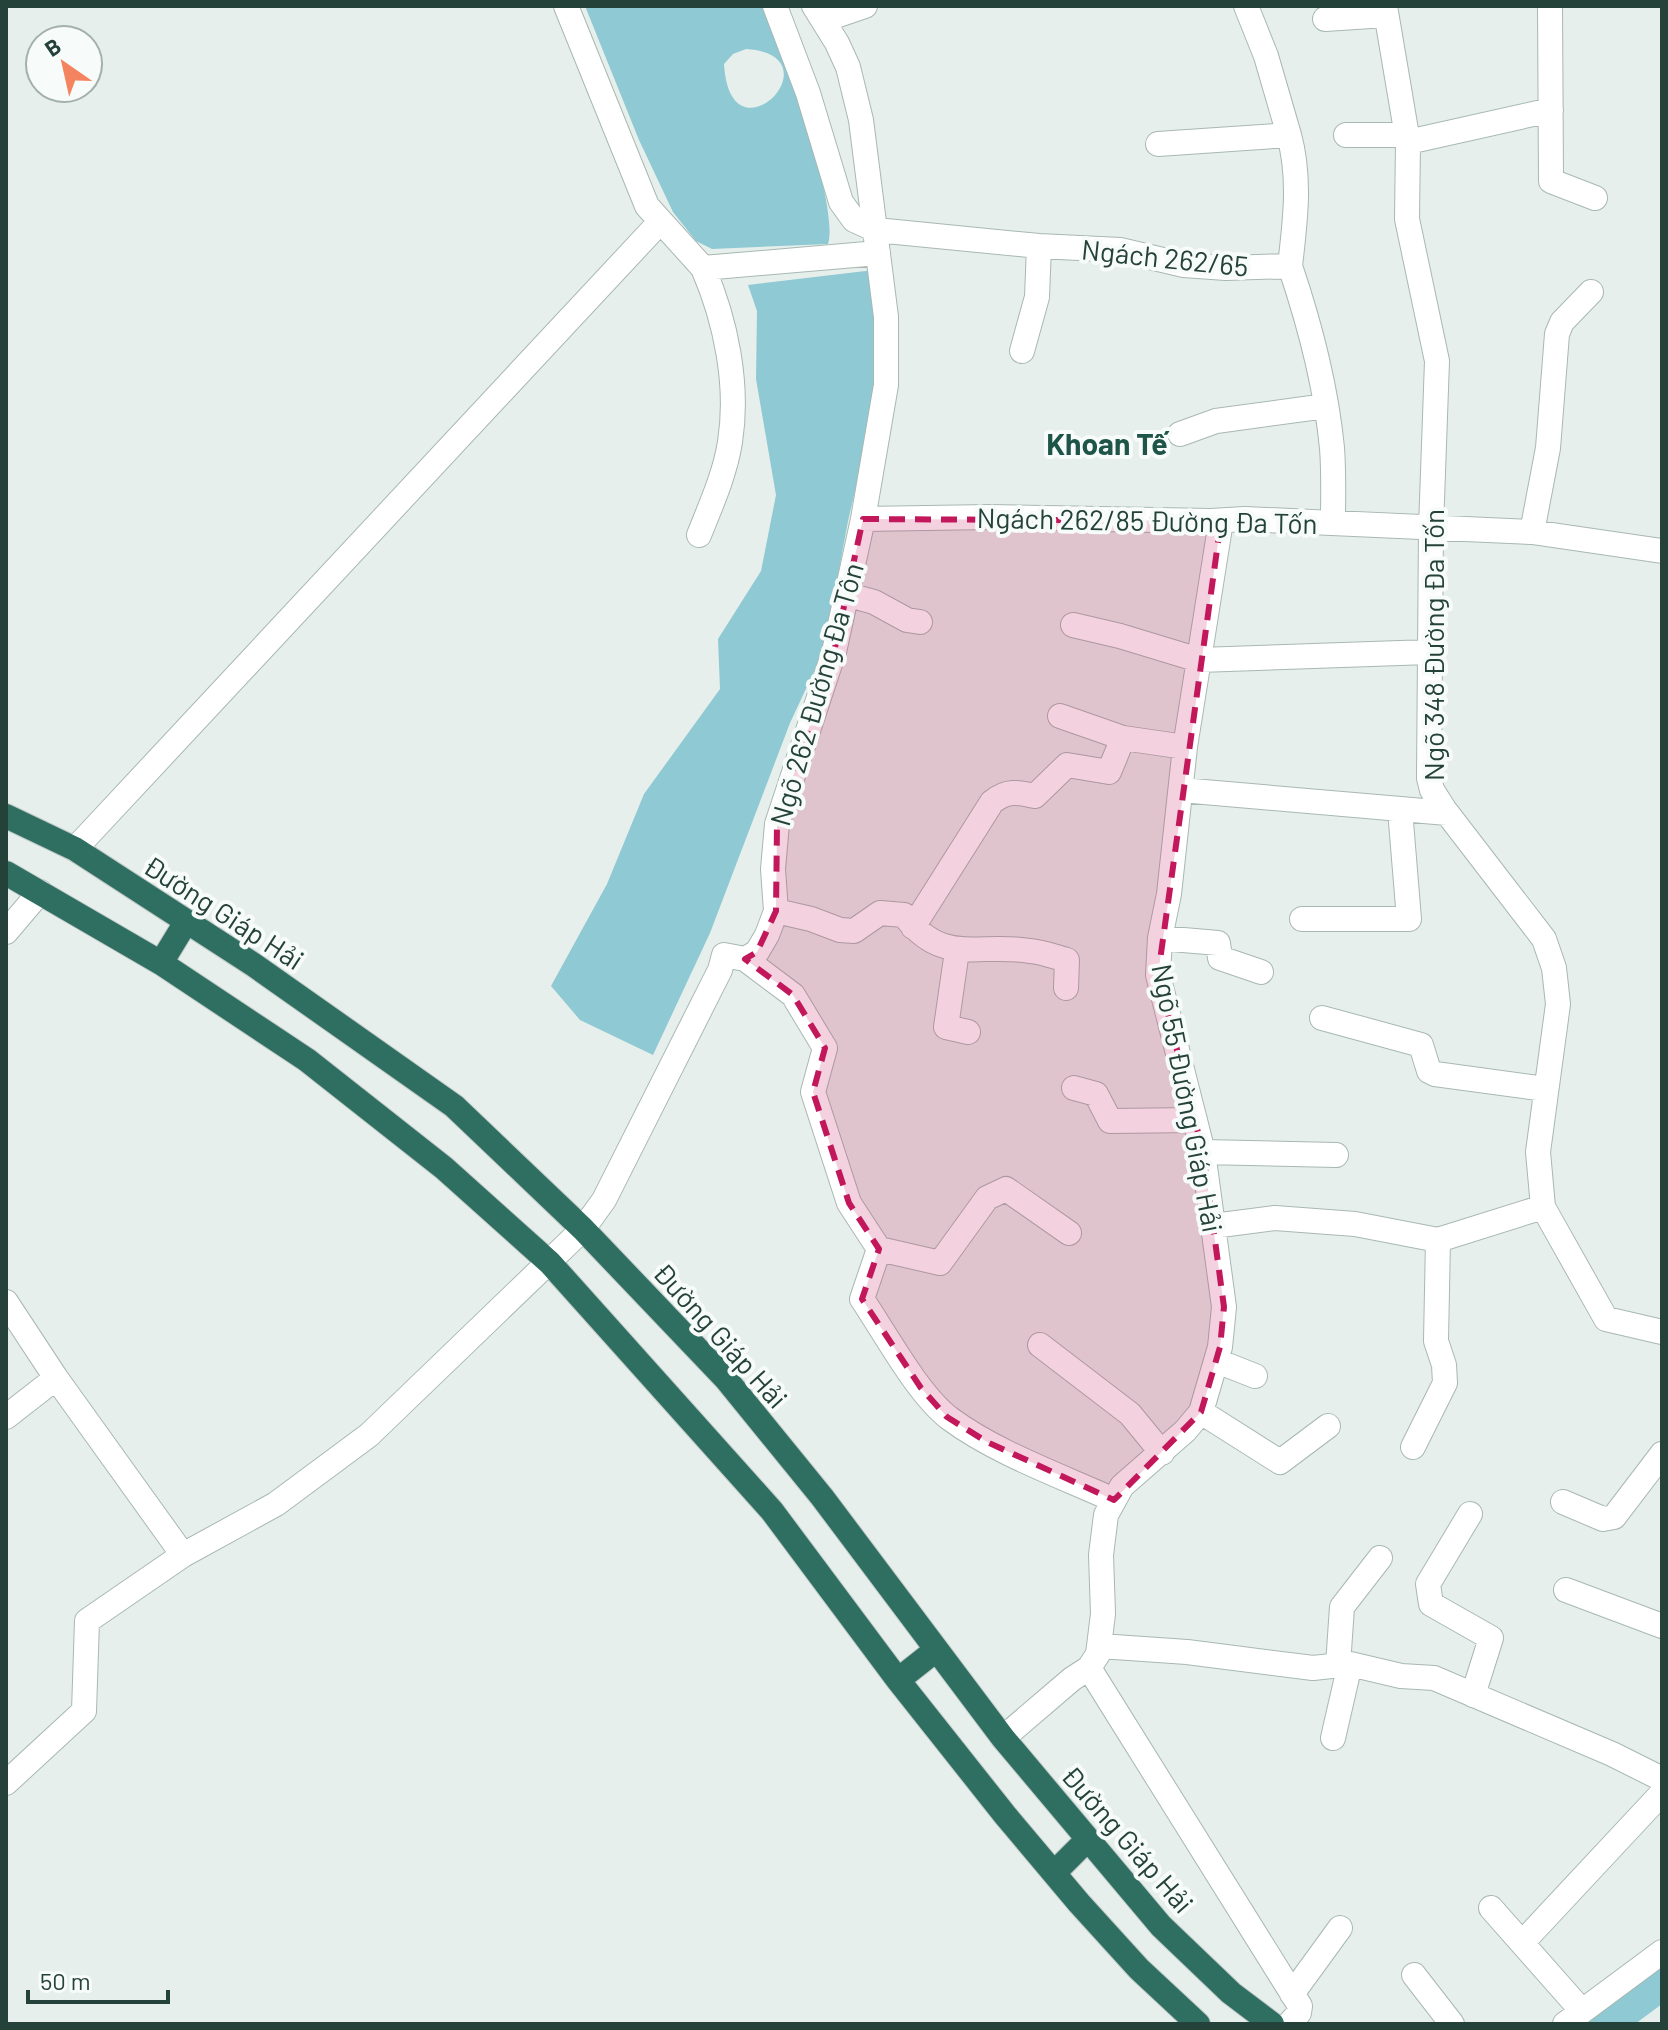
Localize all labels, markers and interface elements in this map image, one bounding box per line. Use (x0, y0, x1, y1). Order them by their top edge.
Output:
north arrow (24, 24, 104, 104)
text: B (39, 32, 65, 61)
street label: Ngách 262/65 (1080, 231, 1250, 283)
district label: Khoan Tế (1046, 425, 1170, 461)
street label: Ngách 262/85 Đường Đa Tốn (976, 500, 1318, 540)
street label: Ngõ 348 Đường Đa Tốn (1416, 509, 1450, 781)
street label: Ngõ 262 Đường Đa Tôn (762, 559, 870, 829)
street label: Đường Giáp Hải (138, 848, 310, 976)
street label: Ngõ 55 Đường Giáp Hải (1145, 961, 1231, 1235)
street label: Đường Giáp Hải (647, 1255, 795, 1415)
street label: Đường Giáp Hải (1055, 1758, 1201, 1920)
scale bar (28, 1954, 168, 2004)
text: 50 m (40, 1966, 91, 1995)

